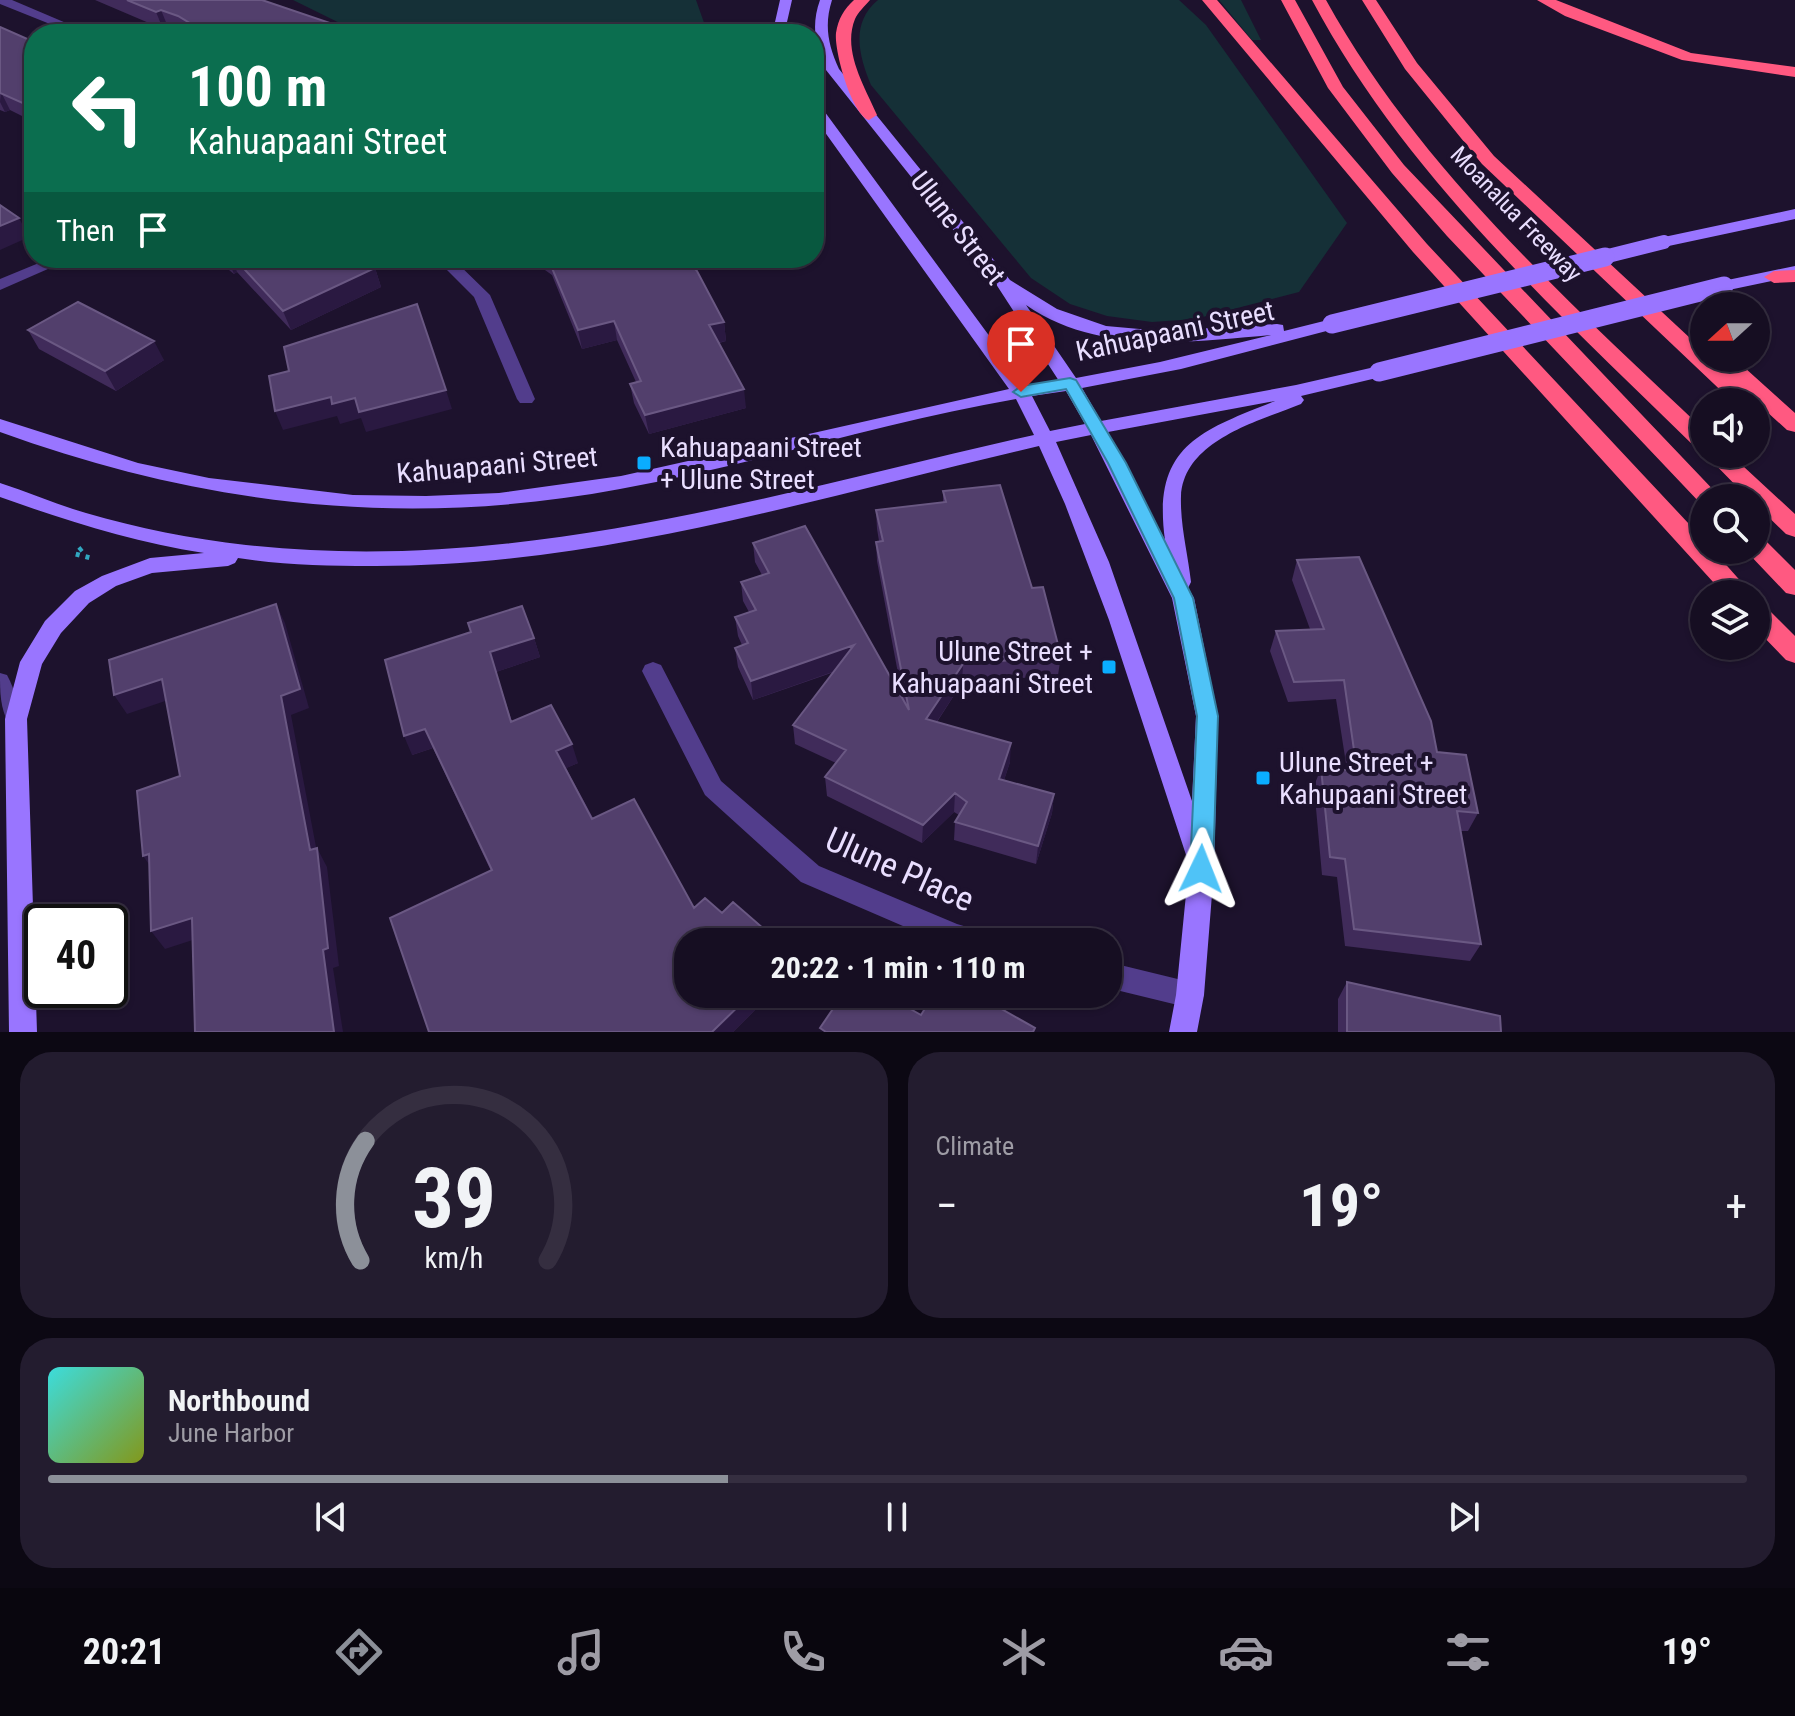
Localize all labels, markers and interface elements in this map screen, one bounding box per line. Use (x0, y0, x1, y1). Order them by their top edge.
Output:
text: 100 m (188, 54, 327, 120)
icon: left (56, 56, 160, 160)
text: Kahuapaani Street (188, 121, 447, 163)
street label: Moanalua Freeway (1445, 141, 1587, 287)
street label: Ulune Street (904, 165, 1012, 291)
icon: arrive (131, 208, 175, 252)
text: Then (56, 213, 115, 248)
north arrow (1690, 292, 1770, 372)
map controls (1690, 292, 1770, 660)
street label: Kahuapaani Street (1073, 294, 1277, 368)
pin (987, 310, 1055, 392)
icon: arrive (999, 322, 1043, 366)
button: sound (1690, 388, 1770, 468)
place label: Kahuapaani Street + Ulune Street (660, 431, 862, 496)
street label: Kahuapaani Street (395, 440, 599, 490)
marker: Kahuapaani Street + Ulune Street (635, 454, 653, 472)
button: search (1690, 484, 1770, 564)
button: layers (1690, 580, 1770, 660)
place label: Ulune Street + Kahuapaani Street (891, 635, 1093, 700)
marker: Ulune Street + Kahuapaani Street (1100, 658, 1118, 676)
place label: Ulune Street + Kahupaani Street (1279, 746, 1467, 811)
marker: Ulune Street + Kahupaani Street (1254, 769, 1272, 787)
street label: Ulune Place (820, 819, 980, 919)
position arrow (1159, 827, 1243, 911)
speed limit sign: 40 (24, 904, 128, 1008)
text: 20:22 · 1 min · 110 m (771, 950, 1025, 985)
text: Climate (936, 1131, 1014, 1161)
text: 39 (412, 1150, 496, 1247)
text: 19° (1299, 1170, 1383, 1241)
text: − (936, 1180, 958, 1232)
text: + (1725, 1180, 1747, 1232)
text: km/h (424, 1241, 483, 1275)
text: Northbound (168, 1383, 310, 1418)
text: June Harbor (168, 1418, 294, 1448)
icon: previous (309, 1495, 353, 1539)
icon: pause (875, 1495, 919, 1539)
icon: next (1442, 1495, 1486, 1539)
icon: directions (331, 1624, 387, 1680)
icon: music (553, 1624, 609, 1680)
icon: phone (775, 1624, 831, 1680)
icon: climate (996, 1624, 1052, 1680)
icon: car (1218, 1624, 1274, 1680)
icon: filters (1440, 1624, 1496, 1680)
text: 20:21 (83, 1631, 165, 1673)
text: 19° (1662, 1631, 1712, 1673)

